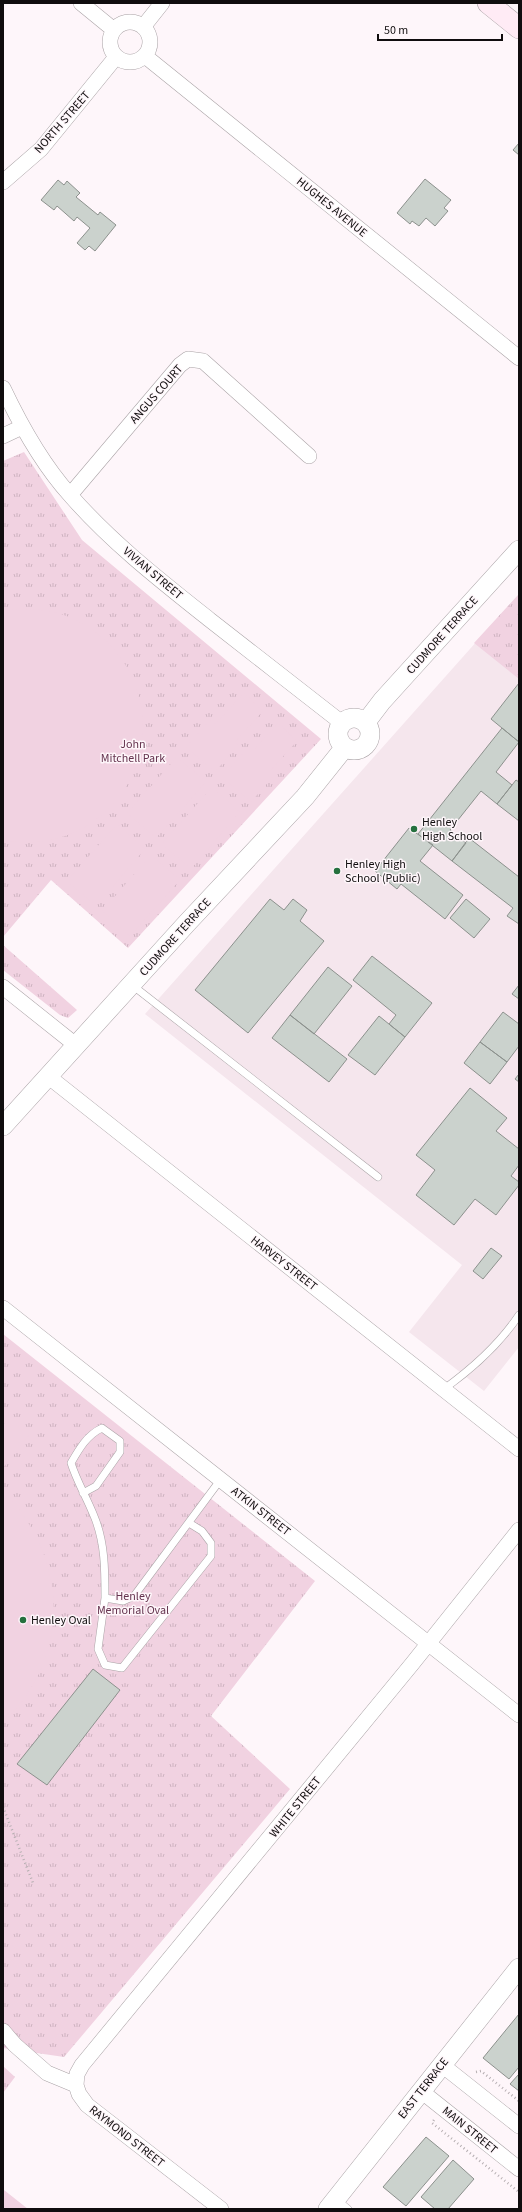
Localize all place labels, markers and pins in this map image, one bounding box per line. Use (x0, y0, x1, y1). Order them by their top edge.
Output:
place label: Henley High School (422, 814, 482, 845)
marker: Henley High School (409, 824, 419, 834)
place label: Henley High School (Public) (345, 856, 421, 887)
marker: Henley High School (Public) (332, 866, 342, 876)
place label: Henley Oval (31, 1612, 91, 1629)
marker: Henley Oval (18, 1615, 28, 1625)

